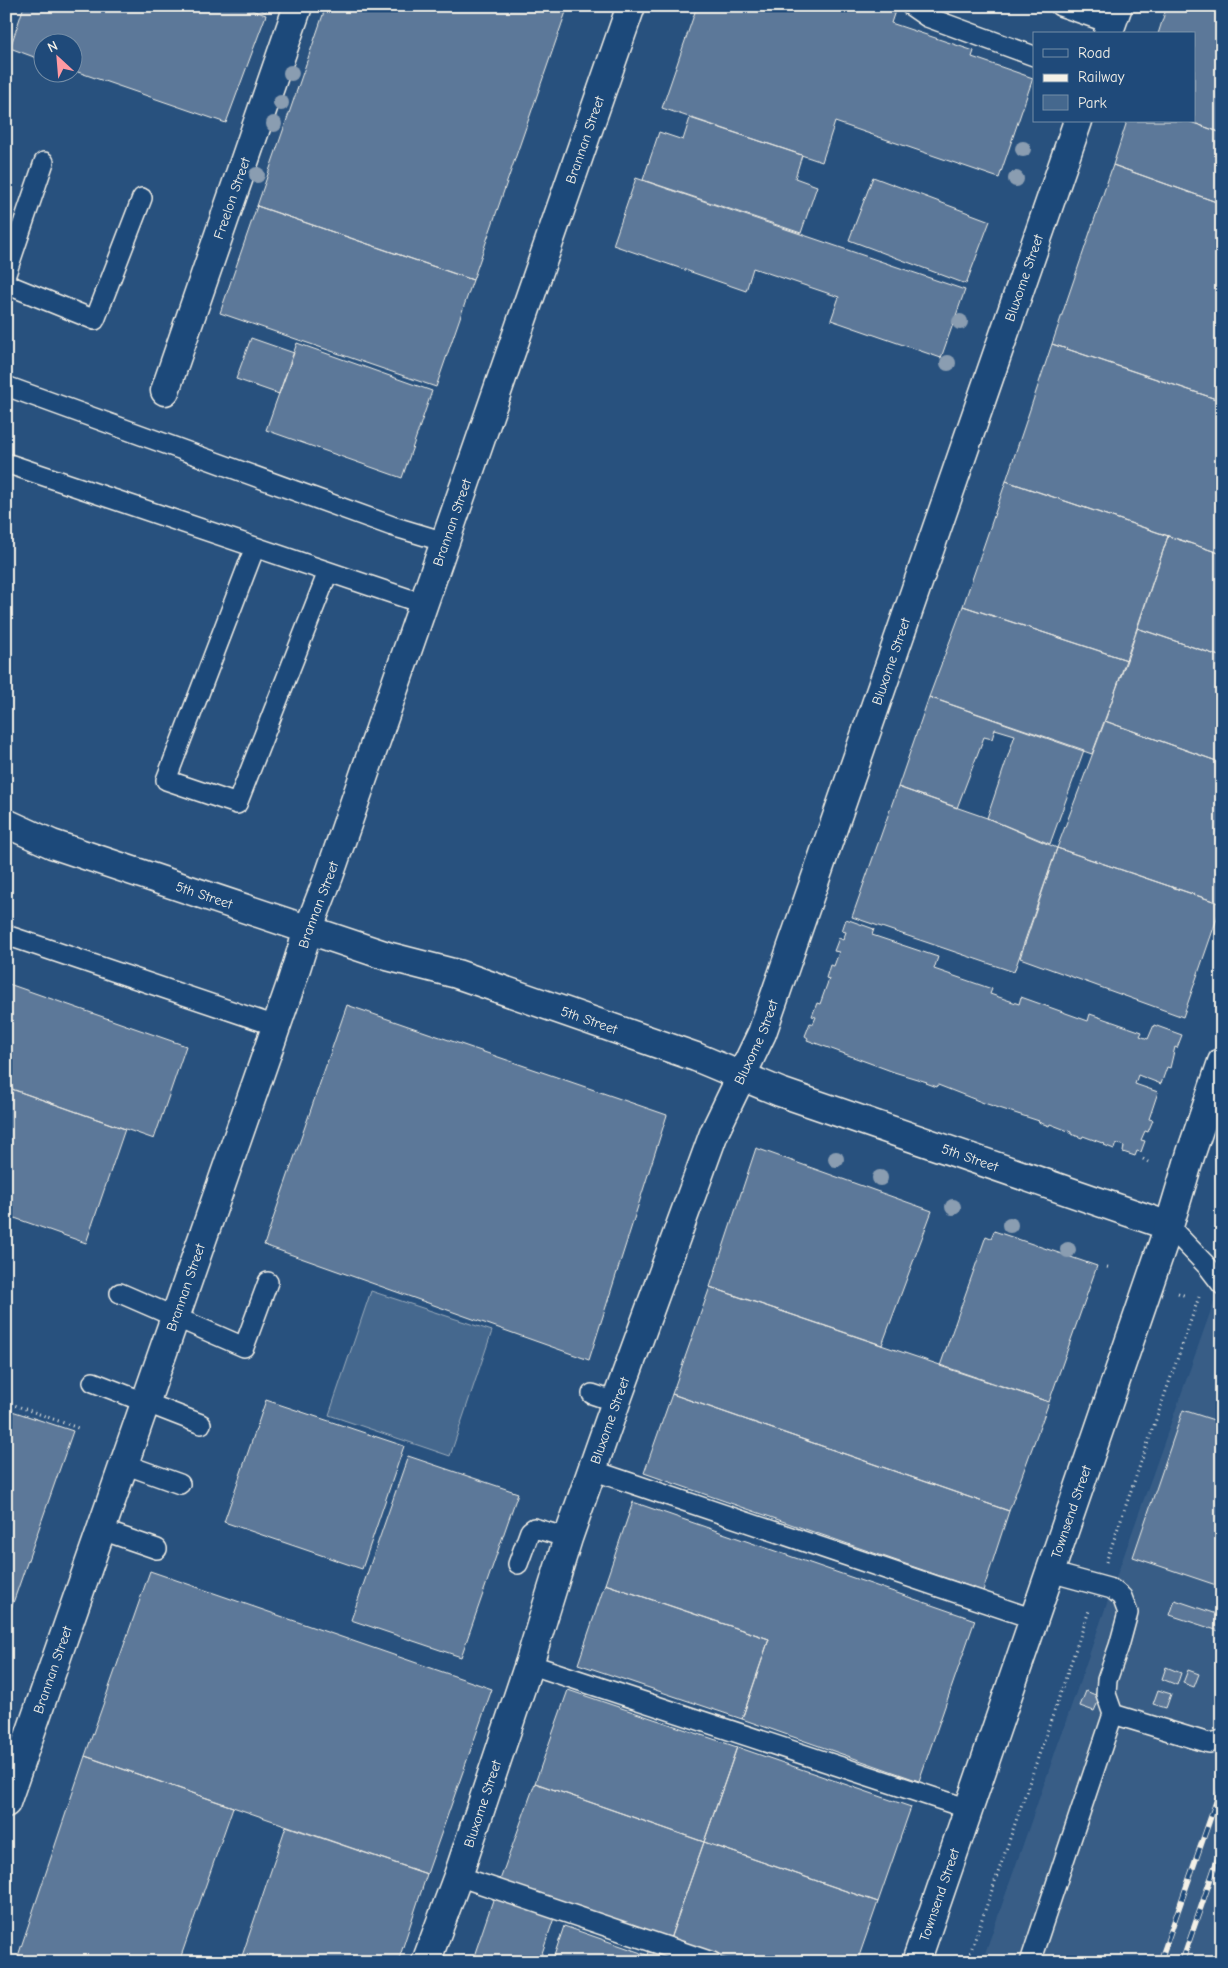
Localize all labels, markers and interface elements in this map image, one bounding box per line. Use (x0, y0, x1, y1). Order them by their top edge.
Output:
north arrow (32, 32, 82, 82)
legend (1033, 32, 1196, 122)
text: N (45, 37, 60, 56)
text: Road (1078, 44, 1110, 62)
text: Railway (1078, 68, 1125, 86)
street label: Brannan Street (562, 93, 608, 186)
text: Park (1078, 94, 1107, 112)
street label: Freelon Street (210, 154, 254, 241)
street label: Bluxome Street (1001, 231, 1047, 324)
street label: Brannan Street (429, 475, 475, 568)
street label: Bluxome Street (868, 615, 914, 707)
street label: Brannan Street (294, 858, 342, 950)
street label: 5th Street (174, 877, 236, 913)
street label: Bluxome Street (730, 996, 782, 1087)
street label: 5th Street (559, 1002, 621, 1038)
street label: 5th Street (939, 1140, 1002, 1175)
street label: Brannan Street (162, 1240, 209, 1333)
street label: Bluxome Street (586, 1374, 633, 1466)
street label: Townsend Street (1047, 1462, 1095, 1561)
street label: Brannan Street (29, 1623, 76, 1716)
street label: Bluxome Street (460, 1757, 505, 1850)
street label: Townsend Street (915, 1845, 963, 1944)

